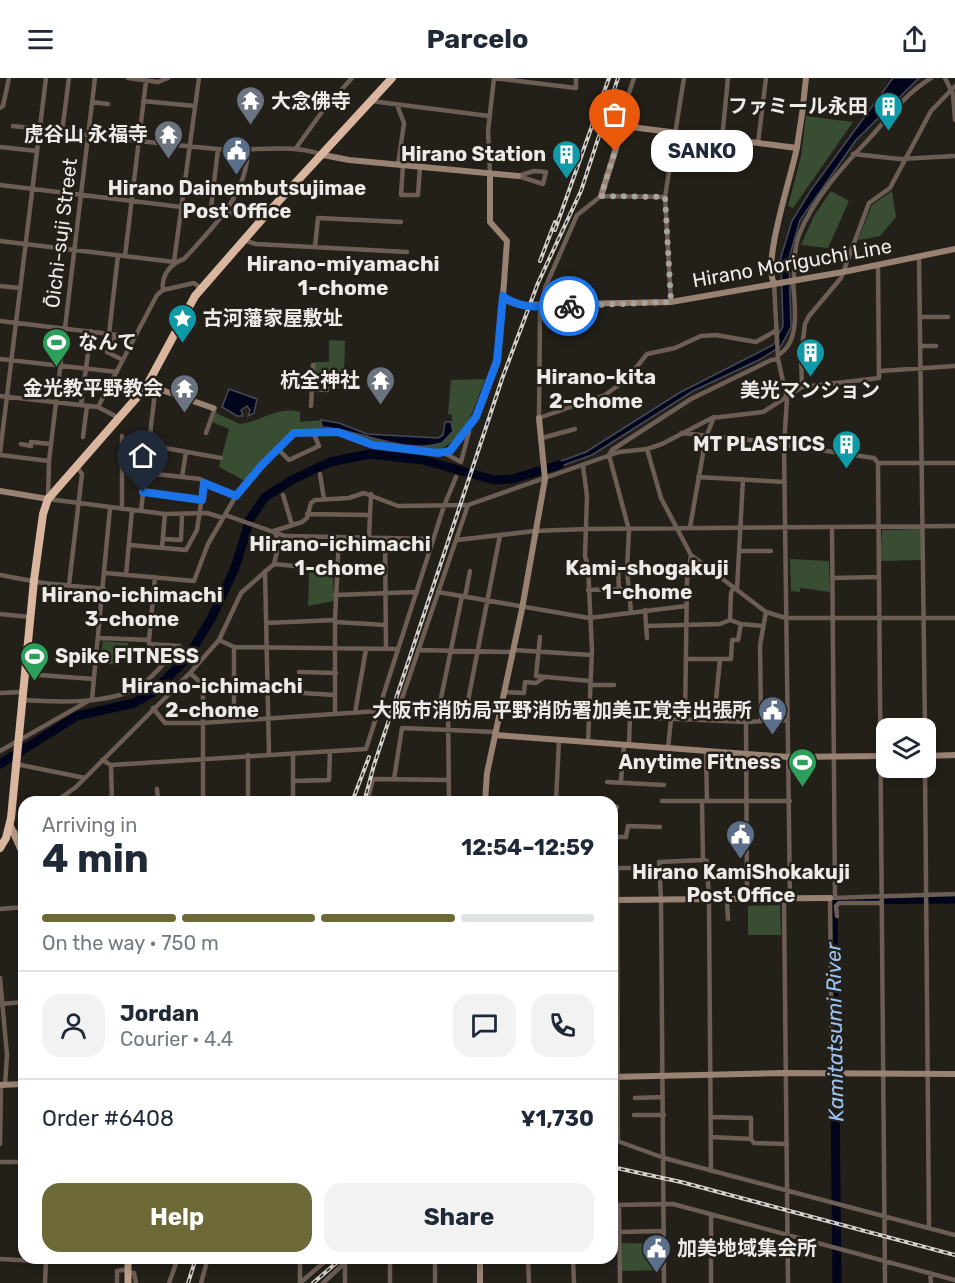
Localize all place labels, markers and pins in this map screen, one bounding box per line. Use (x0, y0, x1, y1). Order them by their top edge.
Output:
temple icon: 大念佛寺 (234, 85, 266, 127)
place label: 大念佛寺 (271, 89, 351, 113)
pin (589, 89, 640, 151)
building icon: ファミール永田 (873, 90, 905, 132)
place label: ファミール永田 (728, 94, 868, 118)
temple icon: 虎谷山 永福寺 (153, 118, 185, 160)
place label: 虎谷山 永福寺 (24, 122, 148, 146)
callout: SANKO (651, 130, 753, 172)
public building icon: Hirano Dainembutsujimae Post Office (221, 134, 253, 176)
building icon: Hirano Station (551, 138, 583, 180)
place label: Hirano Station (401, 142, 546, 166)
place label: Hirano Dainembutsujimae Post Office (108, 176, 366, 223)
place icon: 古河藩家屋敷址 (166, 302, 198, 344)
place label: 古河藩家屋敷址 (203, 306, 343, 330)
sports icon: なんて (41, 326, 73, 368)
place label: なんて (78, 330, 137, 354)
building icon: 美光マンション (794, 336, 826, 378)
temple icon: 杭全神社 (365, 364, 397, 406)
place label: 杭全神社 (280, 368, 360, 392)
temple icon: 金光教平野教会 (168, 372, 200, 414)
place label: 金光教平野教会 (23, 376, 163, 400)
place label: 美光マンション (740, 378, 880, 402)
building icon: MT PLASTICS (830, 428, 862, 470)
pin (117, 430, 168, 492)
place label: MT PLASTICS (693, 432, 825, 456)
sports icon: Spike FITNESS (18, 640, 50, 682)
place label: Spike FITNESS (55, 644, 199, 668)
public building icon: 大阪市消防局平野消防署加美正覚寺出張所 (757, 694, 789, 736)
place label: 大阪市消防局平野消防署加美正覚寺出張所 (372, 698, 752, 722)
sports icon: Anytime Fitness (786, 746, 818, 788)
place label: Anytime Fitness (618, 750, 781, 774)
public building icon: Hirano KamiShokakuji Post Office (725, 818, 757, 860)
place label: Hirano KamiShokakuji Post Office (632, 860, 850, 907)
public building icon: 加美地域集会所 (640, 1232, 672, 1274)
place label: 加美地域集会所 (677, 1236, 817, 1260)

